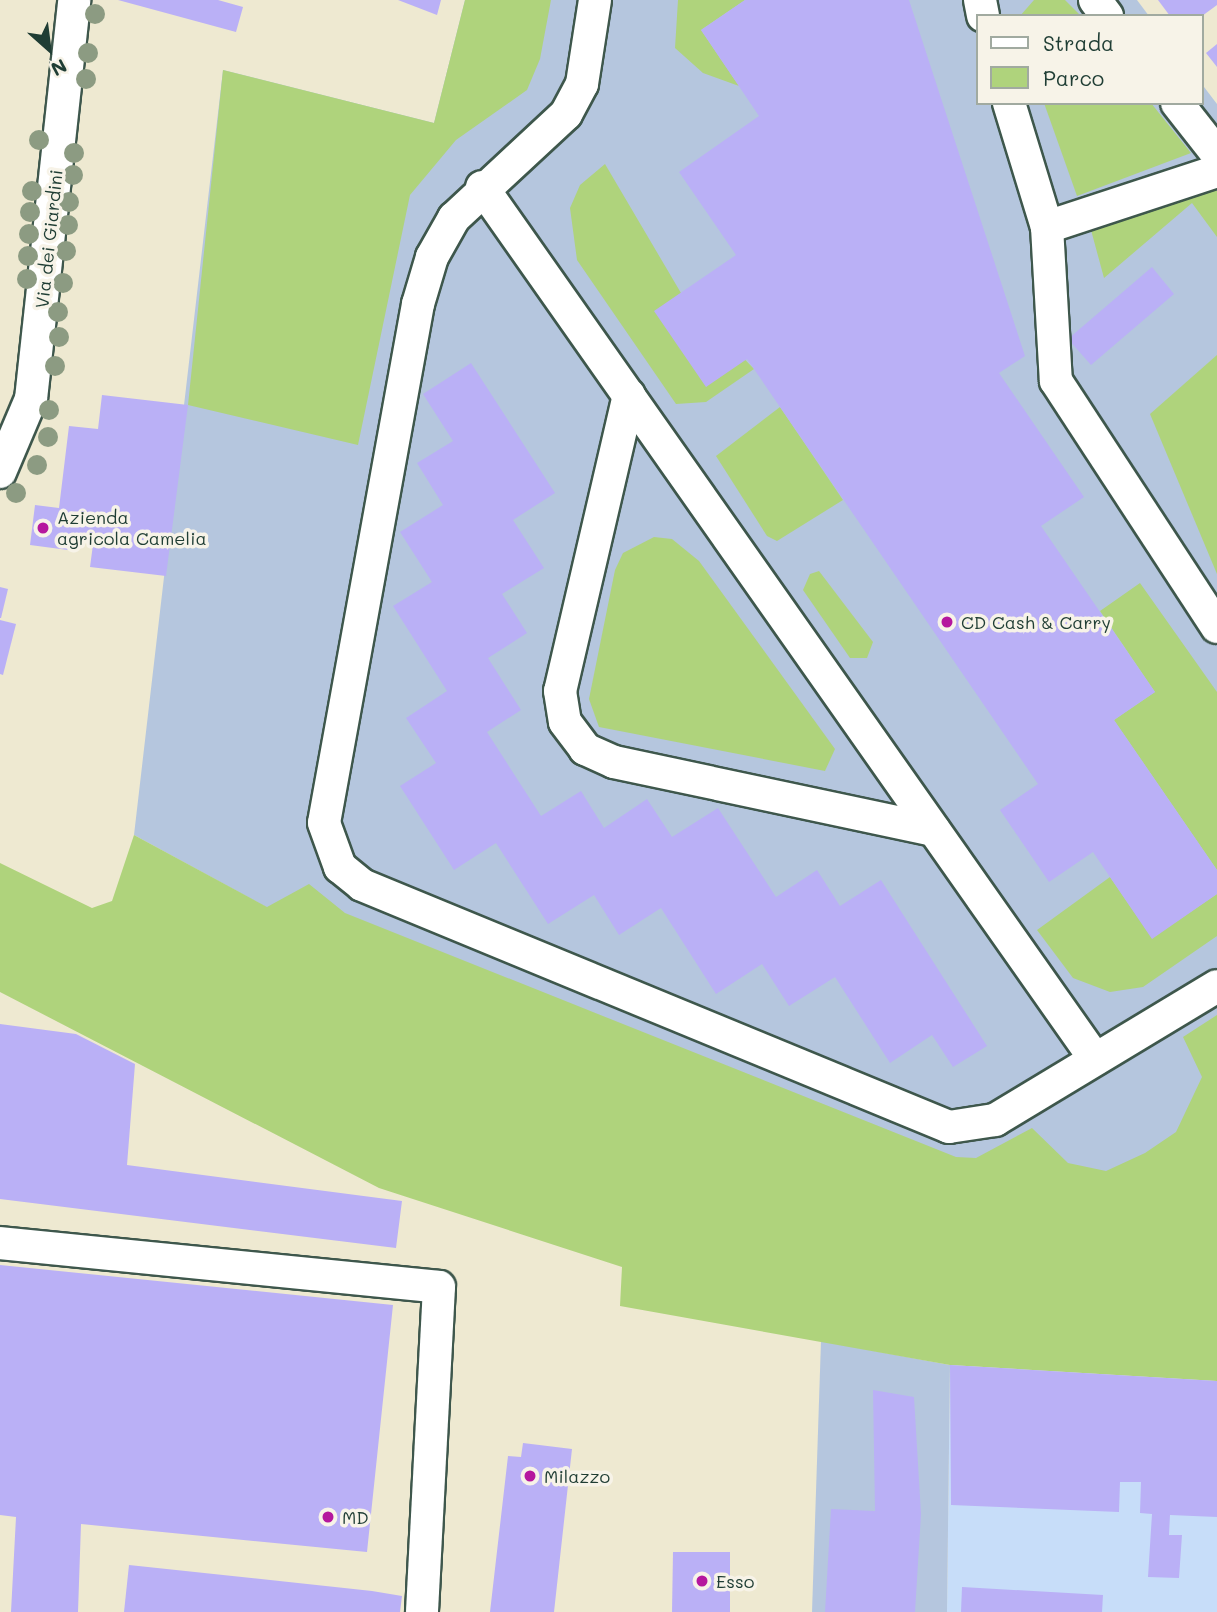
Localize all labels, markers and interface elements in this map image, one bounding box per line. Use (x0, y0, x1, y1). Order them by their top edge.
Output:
north arrow (14, 14, 84, 84)
legend (976, 14, 1203, 105)
text: Strada (1043, 29, 1114, 56)
text: N (47, 54, 71, 82)
text: Parco (1043, 64, 1104, 91)
street label: Via dei Giardini (31, 169, 67, 309)
place label: Azienda agricola Camelia (57, 507, 207, 550)
marker: Azienda agricola Camelia (35, 520, 51, 536)
place label: CD Cash & Carry (961, 611, 1111, 633)
marker: CD Cash & Carry (939, 614, 955, 630)
place label: Milazzo (544, 1465, 610, 1487)
marker: Milazzo (522, 1468, 538, 1484)
place label: MD (342, 1506, 369, 1528)
marker: MD (320, 1509, 336, 1525)
place label: Esso (716, 1570, 754, 1592)
marker: Esso (694, 1573, 710, 1589)

